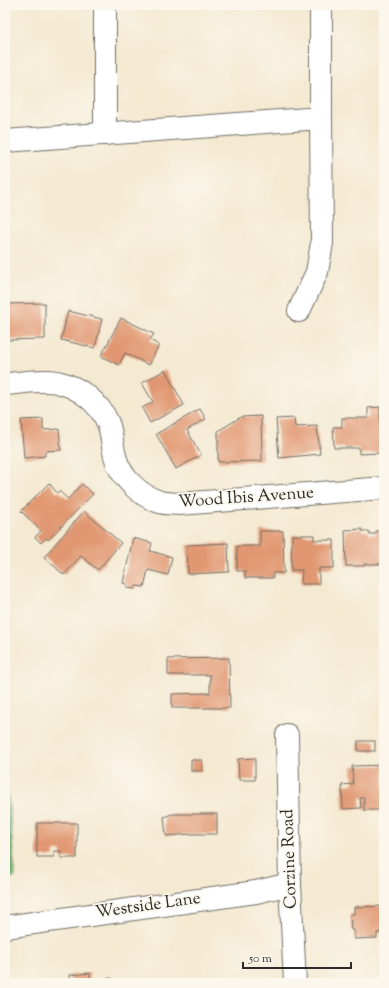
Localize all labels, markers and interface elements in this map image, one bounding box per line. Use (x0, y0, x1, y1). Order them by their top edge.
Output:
street label: Wood Ibis Avenue (177, 481, 315, 515)
street label: Corzine Road (276, 808, 304, 909)
street label: Westside Lane (94, 887, 202, 925)
scale bar (243, 944, 351, 970)
text: 50 m (248, 950, 272, 968)

